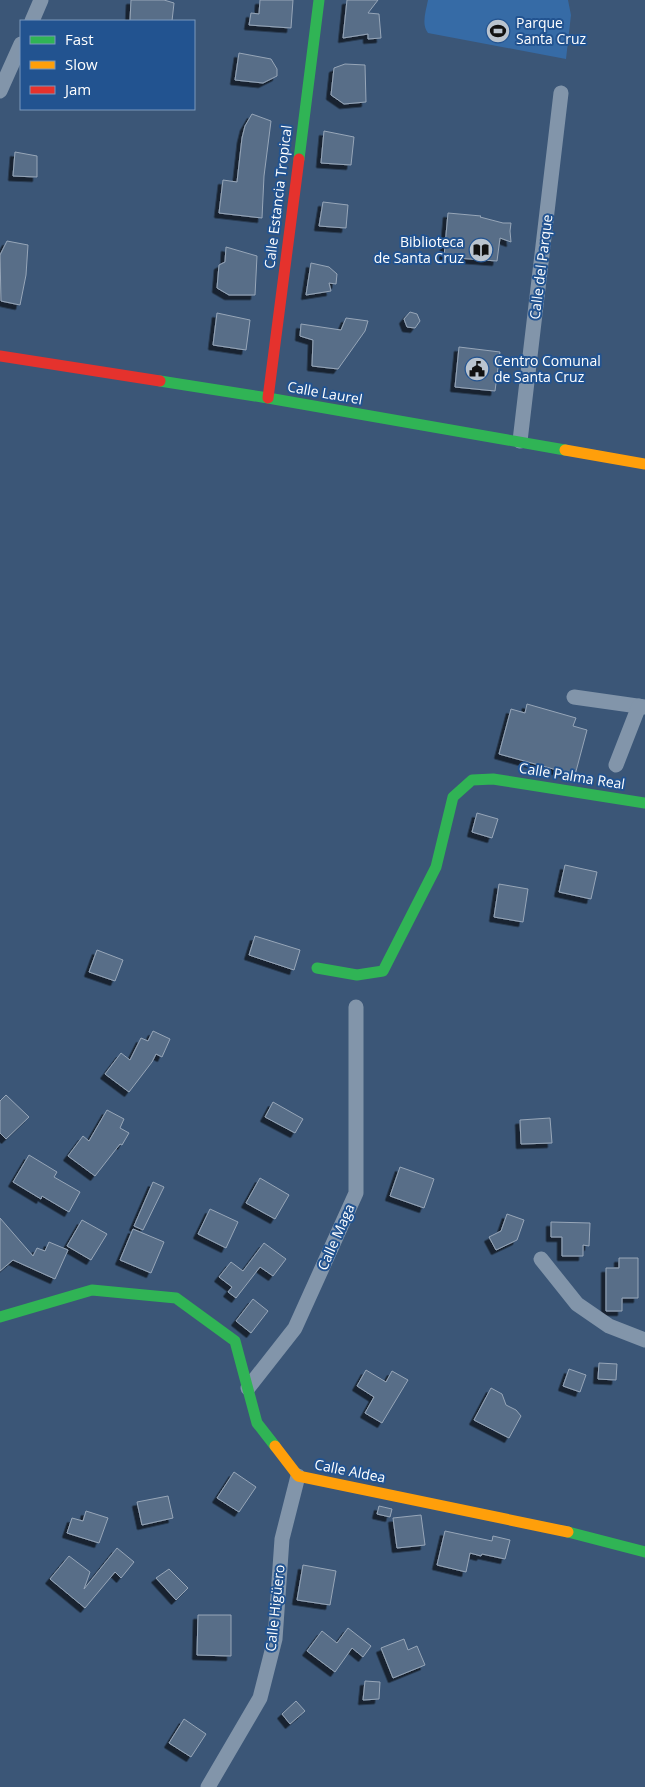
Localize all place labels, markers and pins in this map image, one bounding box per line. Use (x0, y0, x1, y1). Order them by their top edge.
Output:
place label: Parque Santa Cruz (516, 13, 587, 48)
sports icon: Parque Santa Cruz (485, 18, 511, 44)
place label: Biblioteca de Santa Cruz (374, 232, 464, 267)
library icon: Biblioteca de Santa Cruz (468, 237, 494, 263)
place label: Centro Comunal de Santa Cruz (494, 351, 601, 386)
public building icon: Centro Comunal de Santa Cruz (464, 356, 490, 382)

